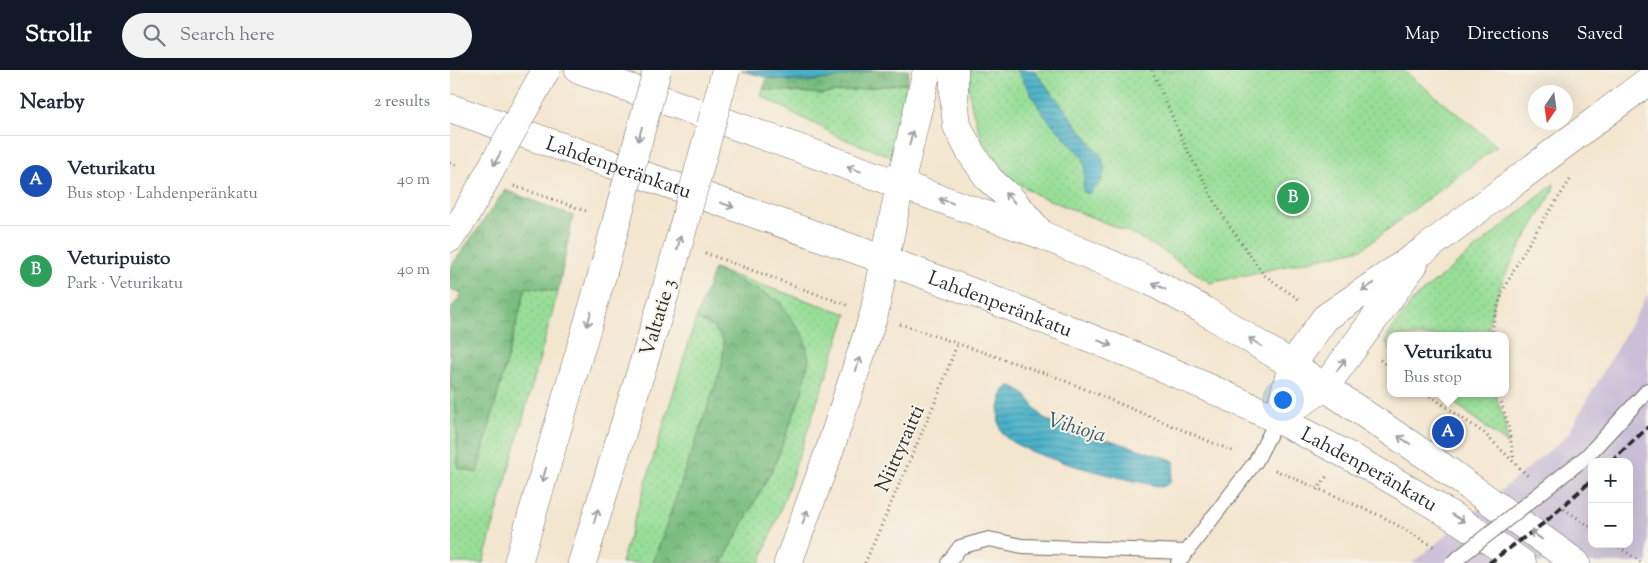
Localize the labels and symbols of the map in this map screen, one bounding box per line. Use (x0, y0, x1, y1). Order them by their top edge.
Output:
north arrow (1528, 85, 1573, 130)
one-way arrow (634, 126, 644, 142)
street label: Lahdenperänkatu (542, 130, 695, 208)
one-way arrow (907, 130, 916, 146)
one-way arrow (492, 151, 502, 166)
one-way arrow (847, 164, 862, 173)
pin: B (1277, 179, 1309, 217)
one-way arrow (1004, 192, 1016, 204)
one-way arrow (939, 196, 955, 206)
one-way arrow (719, 201, 735, 210)
one-way arrow (675, 235, 684, 251)
street label: Lahdenperänkatu (923, 265, 1076, 346)
street label: Valtatie 3 (634, 275, 685, 360)
one-way arrow (1152, 281, 1167, 291)
one-way arrow (1361, 282, 1375, 293)
one-way arrow (584, 310, 594, 326)
one-way arrow (1249, 337, 1263, 347)
one-way arrow (1096, 339, 1112, 348)
one-way arrow (853, 356, 863, 372)
one-way arrow (1336, 359, 1346, 373)
your location (1270, 387, 1296, 413)
street label: Niittyraitti (869, 401, 933, 497)
water label: Vihioja (1044, 406, 1109, 452)
pin: A (1432, 413, 1464, 451)
street label: Lahdenperänkatu (1295, 421, 1443, 521)
one-way arrow (1397, 435, 1411, 446)
one-way arrow (538, 466, 548, 482)
one-way arrow (592, 509, 602, 525)
one-way arrow (801, 510, 810, 525)
one-way arrow (1450, 514, 1464, 524)
one-way arrow (1529, 530, 1543, 540)

